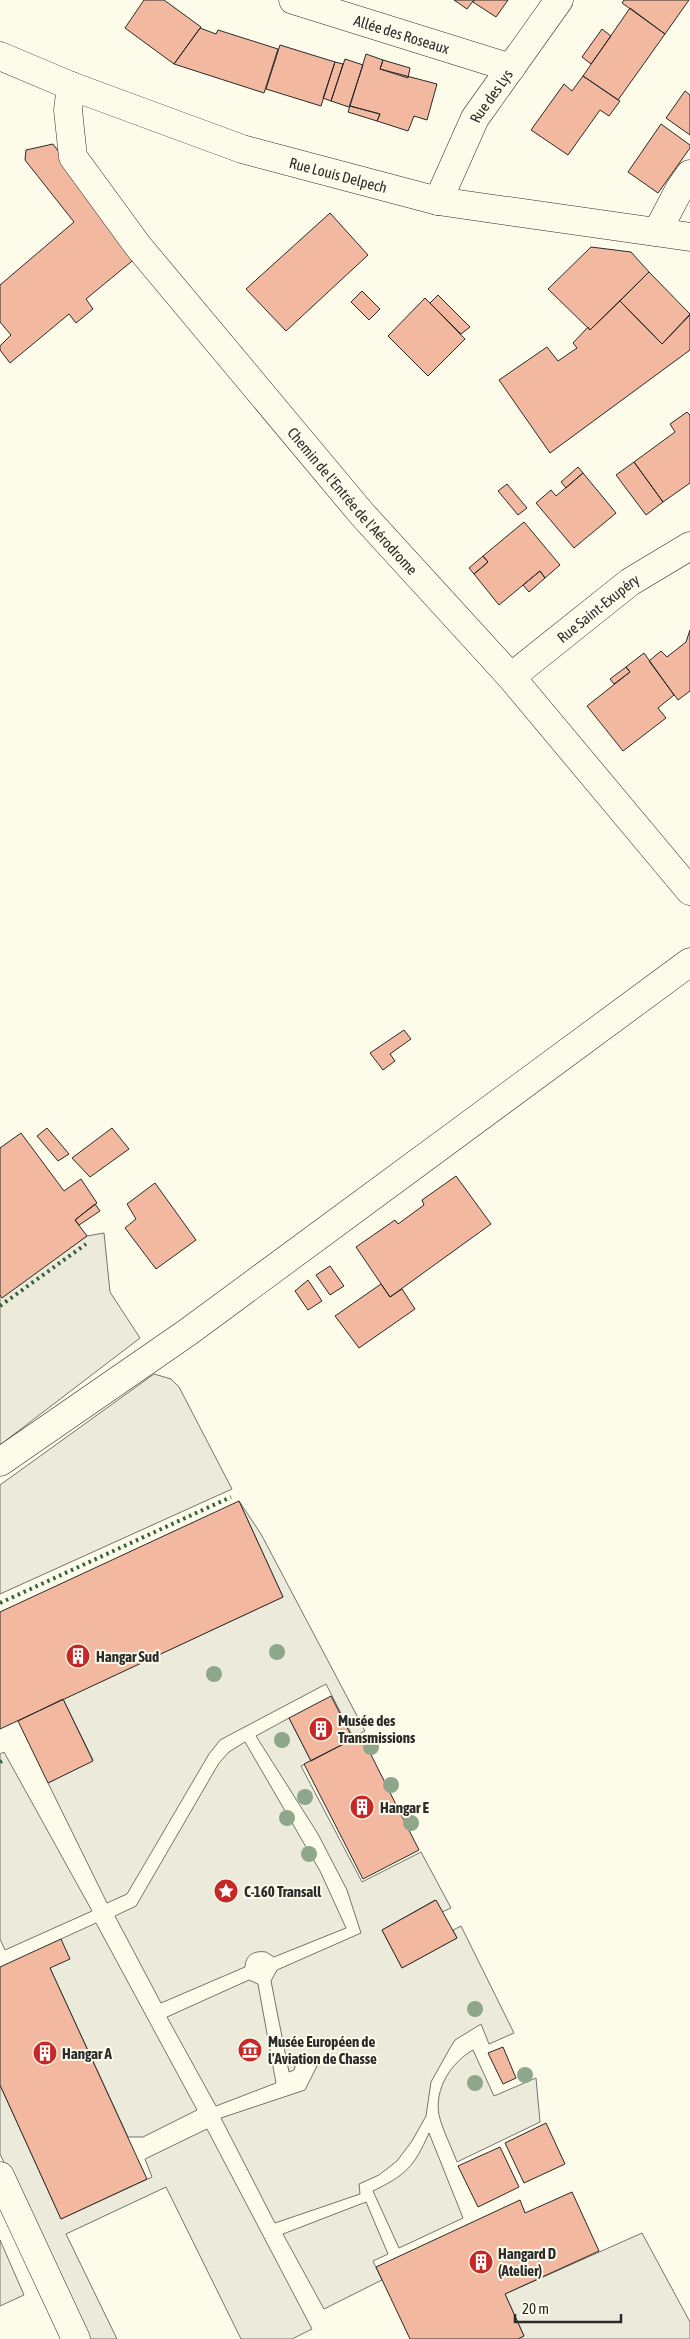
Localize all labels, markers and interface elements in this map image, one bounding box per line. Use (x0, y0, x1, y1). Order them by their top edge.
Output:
street label: Allée des Roseaux (352, 11, 452, 57)
street label: Rue des Lys (466, 66, 516, 125)
street label: Rue Louis Delpech (288, 153, 389, 196)
street label: Chemin de l'Entrée de l'Aérodrome (285, 424, 422, 578)
street label: Rue Saint-Exupéry (553, 570, 642, 646)
building icon: Hangar Sud (65, 1643, 91, 1669)
place label: Hangar Sud (96, 1648, 159, 1665)
place label: Musée des Transmissions (338, 1712, 416, 1746)
building icon: Musée des Transmissions (308, 1716, 334, 1742)
building icon: Hangar E (349, 1794, 375, 1820)
place label: Hangar E (380, 1799, 430, 1816)
place icon: C-160 Transall (213, 1878, 239, 1904)
place label: C-160 Transall (244, 1883, 322, 1900)
place label: Musée Européen de l'Aviation de Chasse (268, 2033, 377, 2067)
museum icon: Musée Européen de l'Aviation de Chasse (237, 2037, 263, 2063)
building icon: Hangar A (32, 2040, 58, 2066)
place label: Hangar A (62, 2045, 113, 2062)
place label: Hangard D (Atelier) (498, 2245, 556, 2279)
building icon: Hangard D (Atelier) (468, 2249, 494, 2275)
scale bar (515, 2292, 621, 2324)
text: 20 m (522, 2300, 549, 2317)

